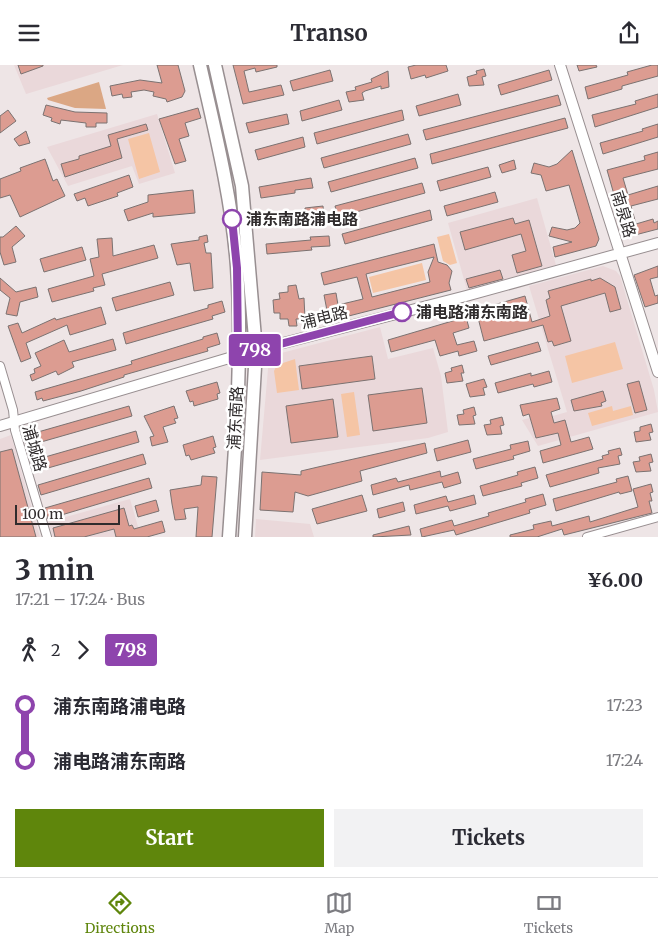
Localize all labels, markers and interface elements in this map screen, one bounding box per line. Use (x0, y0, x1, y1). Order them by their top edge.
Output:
icon: menu (15, 19, 43, 47)
text: Transo (290, 19, 368, 47)
icon: share (615, 19, 643, 47)
street label: 南泉路 (607, 188, 641, 240)
marker: 浦东南路浦电路 (222, 209, 242, 229)
place label: 浦东南路浦电路 (246, 209, 358, 229)
street label: 浦电路 (298, 301, 350, 333)
marker: 浦电路浦东南路 (392, 302, 412, 322)
place label: 浦电路浦东南路 (416, 302, 528, 322)
line badge: 798 (226, 334, 284, 366)
text: 798 (239, 338, 271, 361)
street label: 浦东南路 (223, 386, 247, 450)
street label: 浦城路 (19, 422, 51, 474)
scale bar (15, 502, 120, 525)
text: 100 m (22, 505, 63, 523)
text: 3 min (15, 552, 94, 588)
text: ¥6.00 (587, 568, 643, 592)
text: 17:21 – 17:24 · Bus (15, 589, 145, 609)
icon: walk (15, 636, 43, 664)
icon: forward (69, 636, 97, 664)
text: 798 (115, 638, 147, 661)
text: 2 (51, 640, 61, 660)
text: 浦东南路浦电路 (53, 694, 186, 718)
text: 17:23 (607, 695, 643, 715)
text: 浦电路浦东南路 (53, 749, 186, 773)
text: 17:24 (606, 750, 643, 770)
button: Start (15, 809, 324, 867)
button: Tickets (334, 809, 643, 867)
tab: Directions (85, 889, 155, 937)
tab: Map (324, 889, 354, 937)
tab: Tickets (524, 889, 573, 937)

